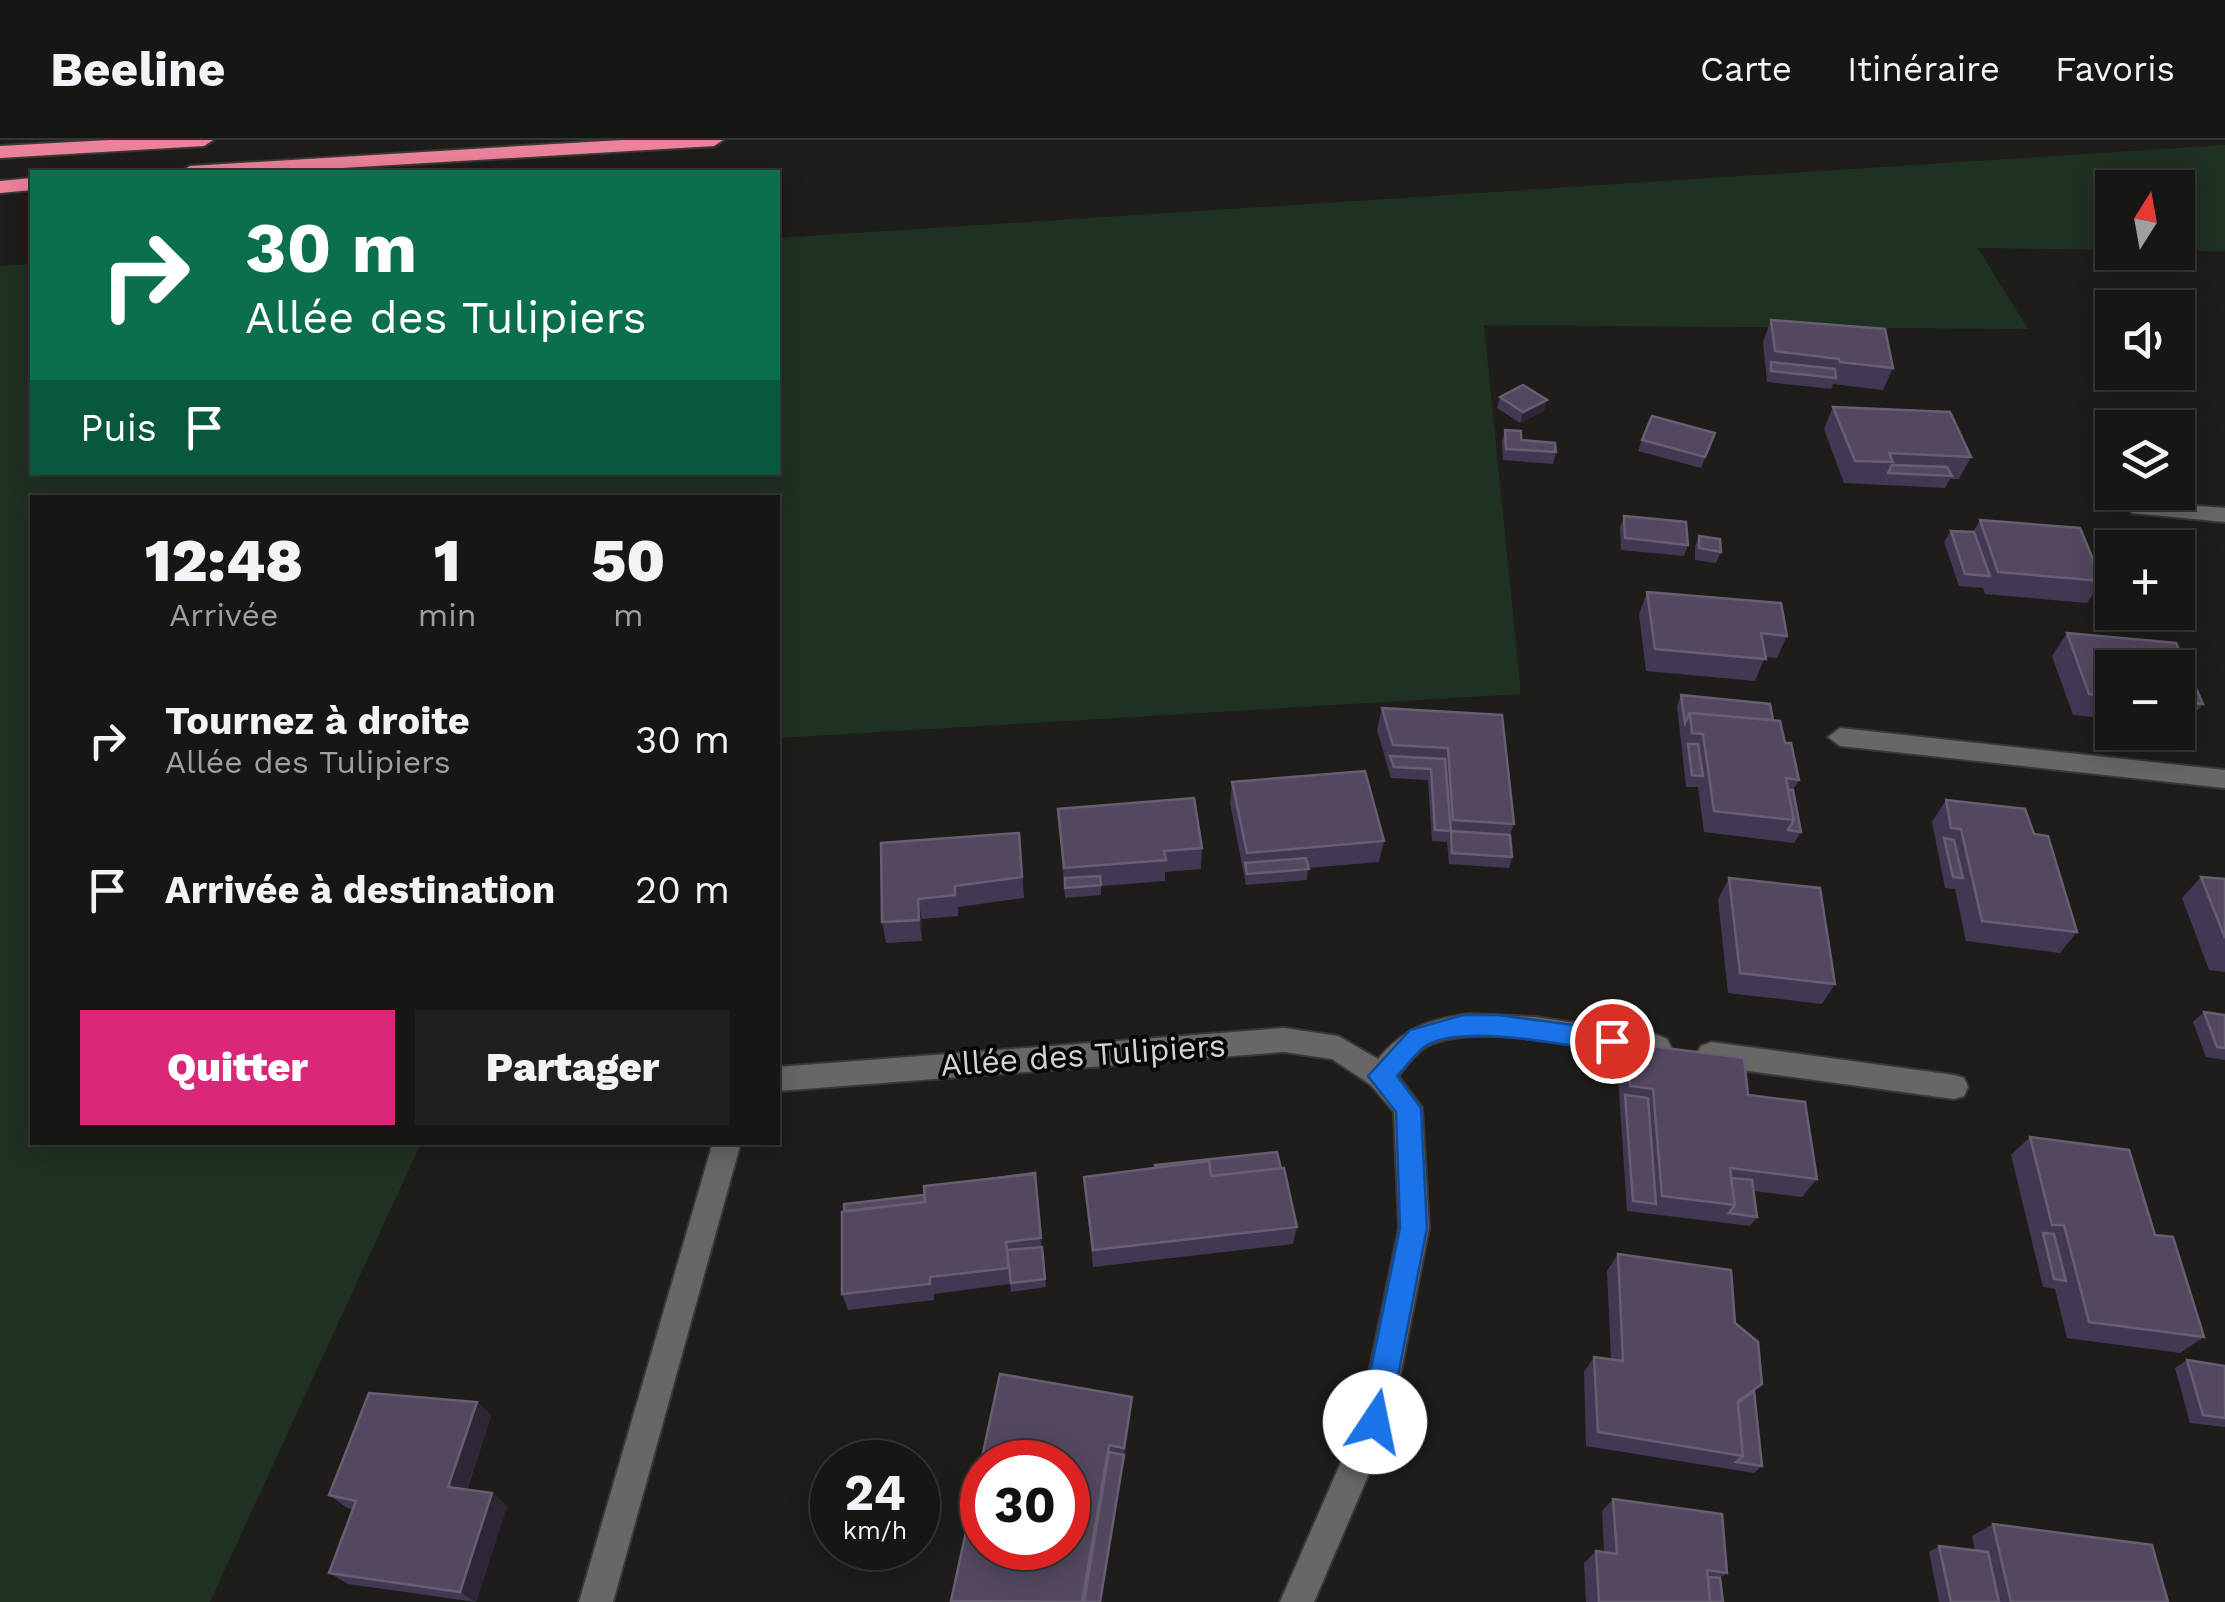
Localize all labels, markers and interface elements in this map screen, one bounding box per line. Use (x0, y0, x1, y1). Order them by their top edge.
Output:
text: Beeline (50, 41, 226, 98)
text: Carte (1700, 48, 1792, 90)
text: Itinéraire (1847, 48, 2000, 90)
text: Favoris (2055, 48, 2175, 90)
north arrow (2095, 170, 2195, 270)
map controls (2095, 170, 2195, 750)
text: 30 m (245, 207, 417, 289)
icon: right (80, 210, 210, 340)
button: sound (2095, 290, 2195, 390)
text: Allée des Tulipiers (245, 291, 647, 344)
icon: arrive (177, 400, 232, 455)
text: Puis (80, 406, 157, 450)
button: layers (2095, 410, 2195, 510)
text: 12:48 (145, 525, 303, 596)
text: 1 (434, 525, 461, 596)
text: 50 (591, 525, 665, 596)
button: + (2095, 530, 2195, 630)
text: Arrivée (169, 596, 279, 634)
text: min (418, 596, 477, 634)
text: m (613, 596, 644, 634)
button: − (2095, 650, 2195, 750)
text: Tournez à droite (165, 699, 470, 743)
icon: right (80, 713, 135, 768)
text: 30 m (635, 718, 730, 762)
text: Allée des Tulipiers (165, 743, 451, 781)
icon: arrive (80, 863, 135, 918)
text: Arrivée à destination (165, 868, 555, 912)
text: 20 m (635, 868, 730, 912)
pin (1570, 999, 1655, 1084)
button: Quitter (80, 1010, 395, 1125)
button: Partager (415, 1010, 730, 1125)
icon: arrive (1585, 1014, 1640, 1069)
street label: Allée des Tulipiers (939, 1026, 1227, 1084)
position arrow (1323, 1370, 1427, 1474)
speed limit sign: 30 (960, 1440, 1090, 1570)
text: 24 (844, 1463, 906, 1522)
text: km/h (843, 1516, 907, 1545)

